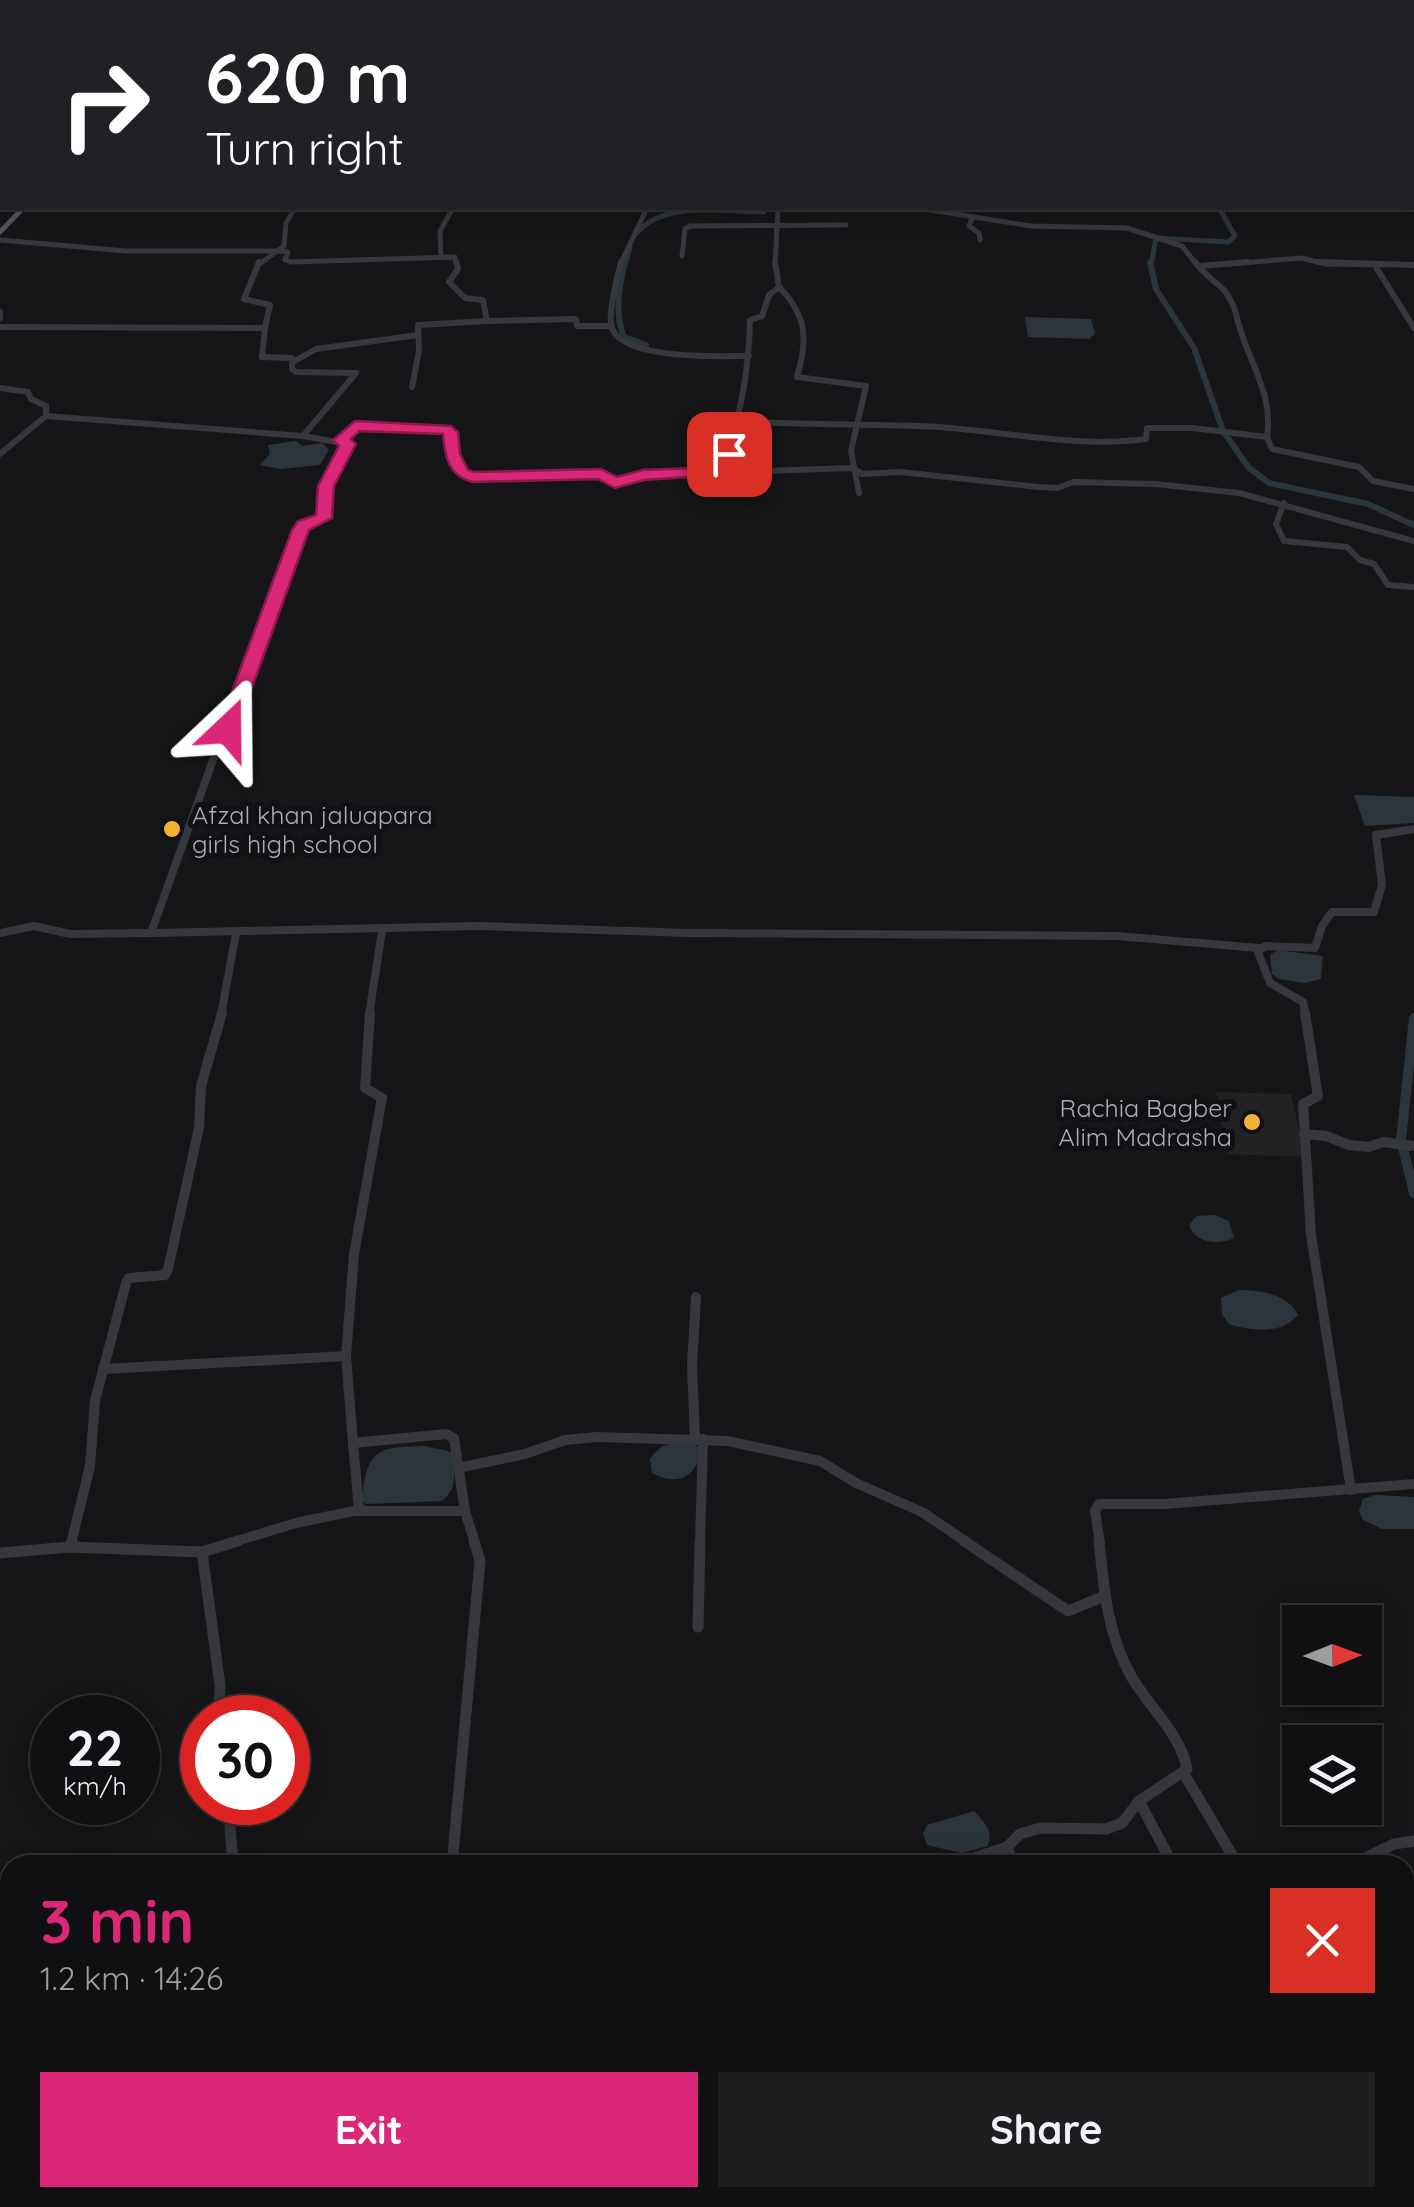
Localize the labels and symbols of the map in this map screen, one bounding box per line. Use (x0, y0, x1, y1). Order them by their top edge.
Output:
pin (687, 412, 772, 497)
position arrow (176, 677, 280, 781)
place label: Afzal khan jaluapara girls high school (192, 799, 433, 859)
marker: Afzal khan jaluapara girls high school (161, 818, 183, 840)
place label: Rachia Bagber Alim Madrasha (1059, 1092, 1232, 1152)
marker: Rachia Bagber Alim Madrasha (1241, 1111, 1263, 1133)
north arrow (1282, 1605, 1382, 1705)
speed limit sign: 30 (180, 1695, 310, 1825)

